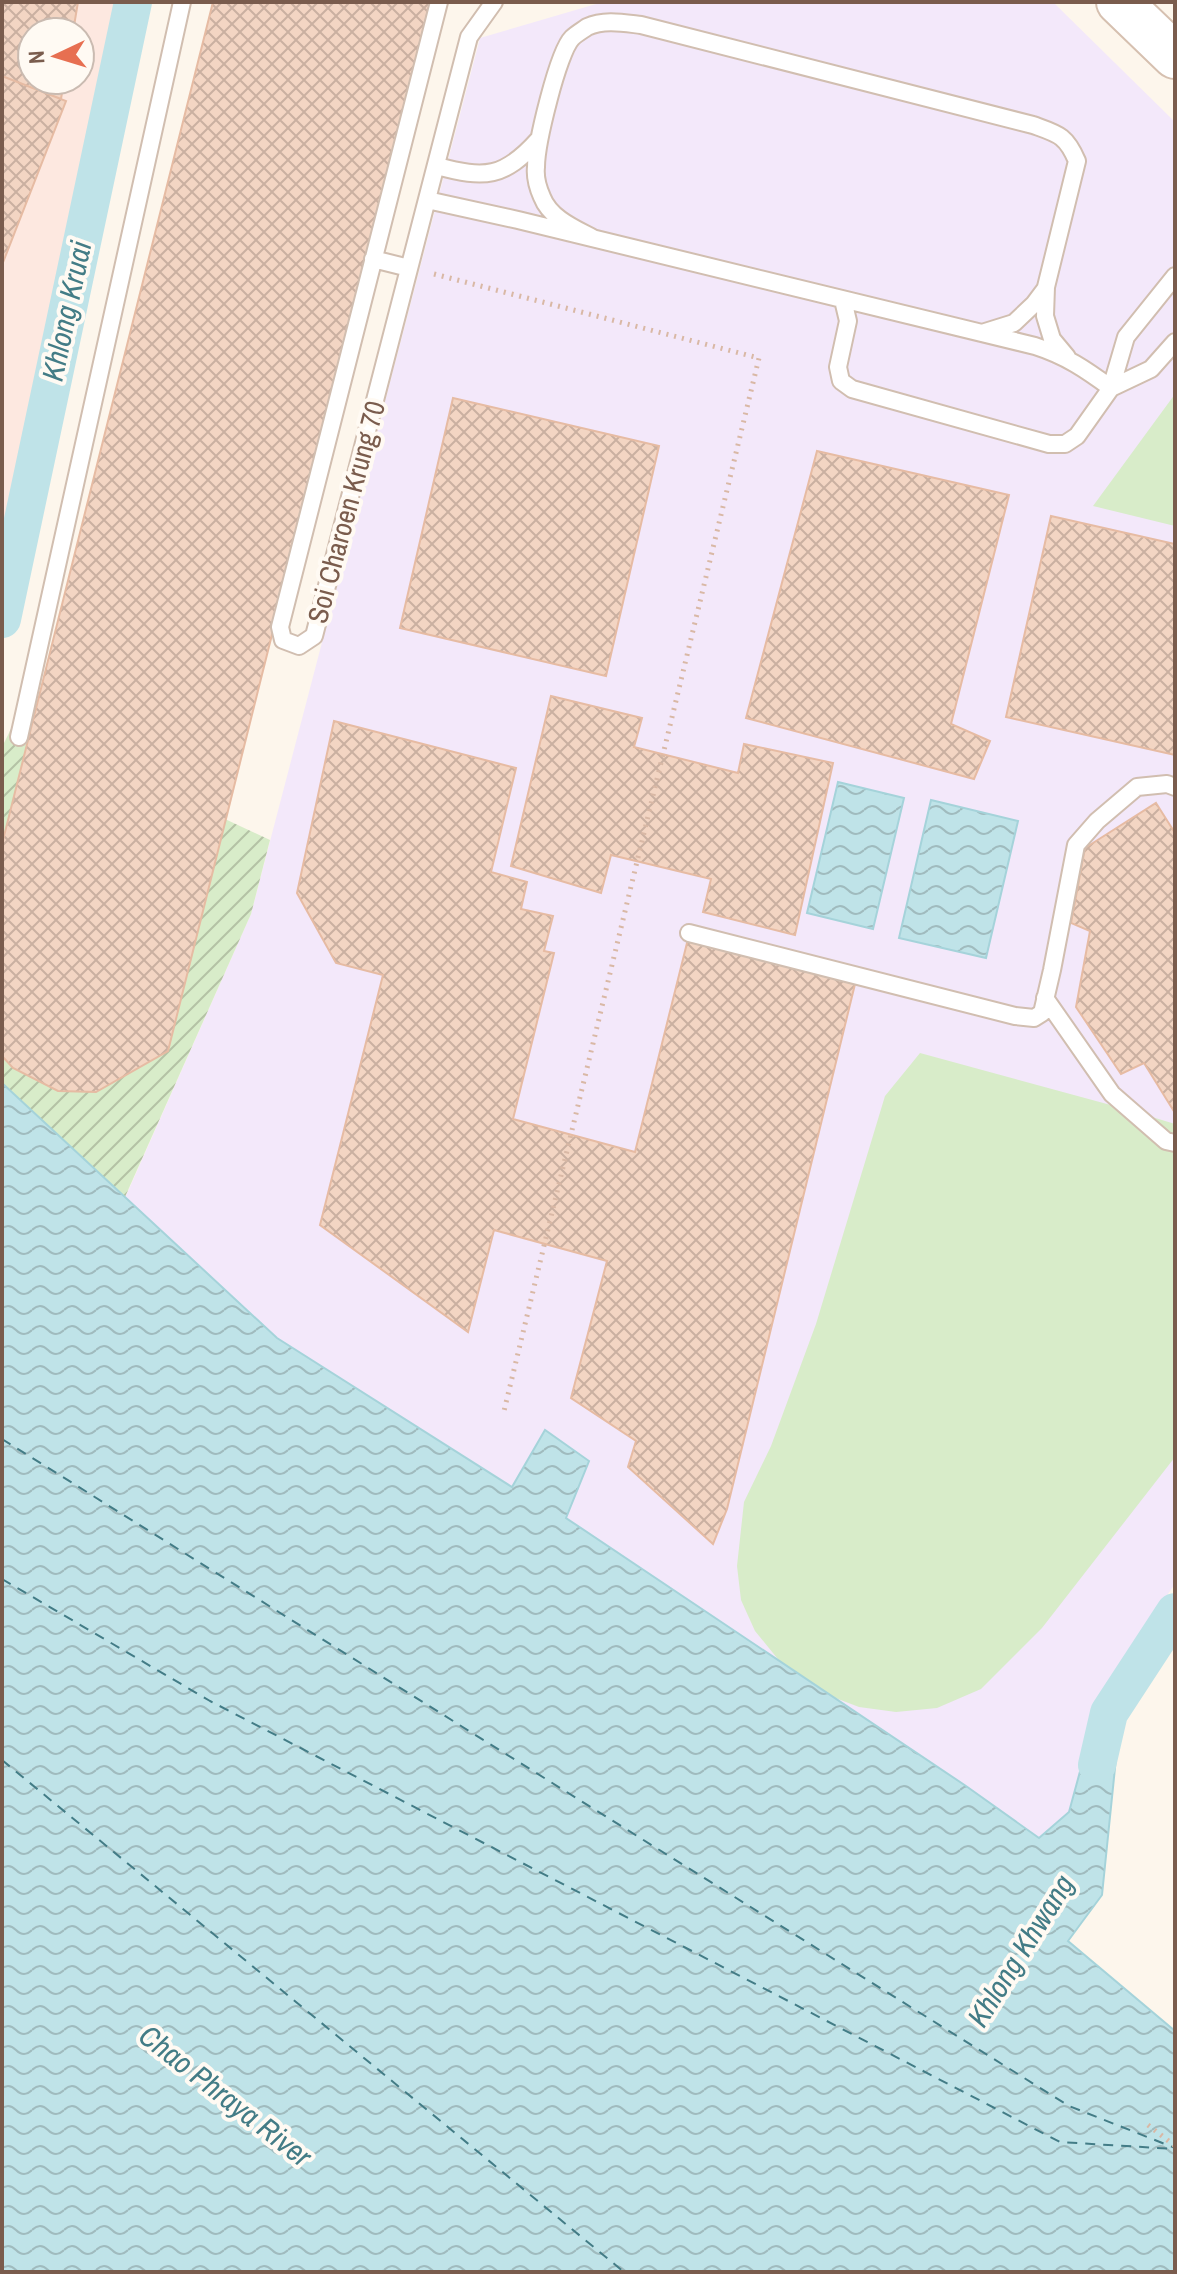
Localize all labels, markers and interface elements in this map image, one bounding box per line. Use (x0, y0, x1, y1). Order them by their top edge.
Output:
north arrow (16, 16, 96, 96)
text: N (21, 50, 51, 65)
water label: Khlong Kruai (32, 237, 100, 385)
street label: Soi Charoen Krung 70 (298, 397, 394, 627)
water label: Khlong Khwang (958, 1867, 1083, 2034)
water label: Chao Phraya River (131, 2015, 321, 2176)

